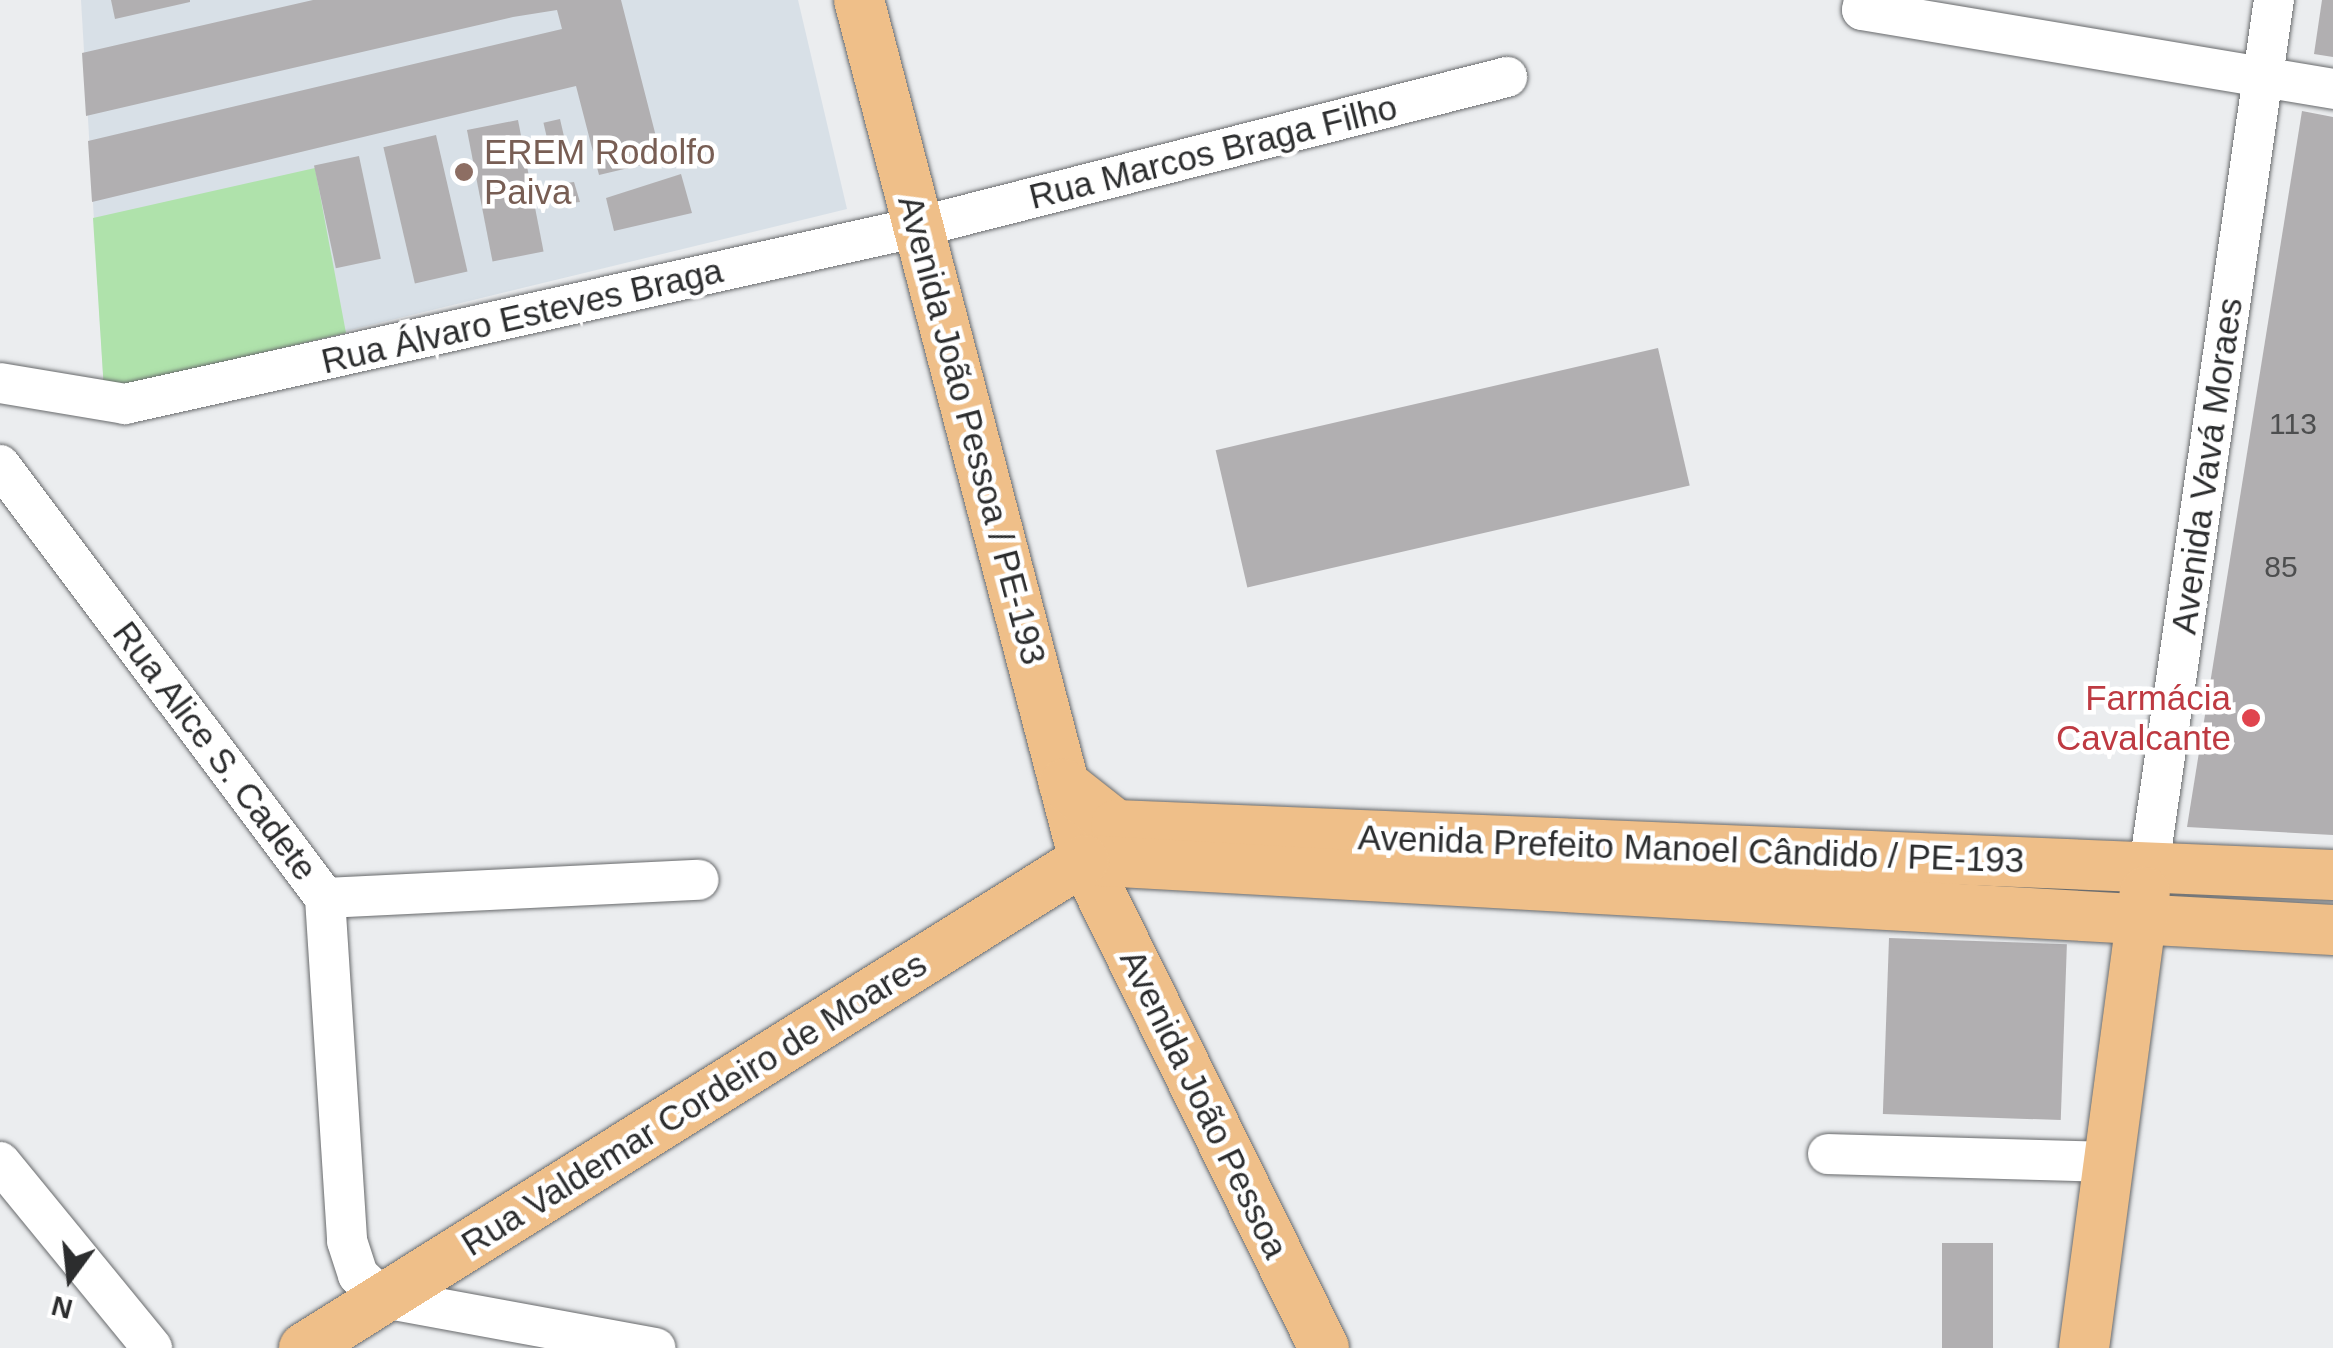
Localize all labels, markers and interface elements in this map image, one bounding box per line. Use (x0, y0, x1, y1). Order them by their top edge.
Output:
street label: Rua Marcos Braga Filho (1025, 86, 1401, 218)
place label: EREM Rodolfo Paiva (484, 131, 715, 213)
marker: EREM Rodolfo Paiva (453, 161, 475, 183)
street label: Avenida João Pessoa / PE-193 (889, 191, 1055, 669)
street label: Rua Álvaro Esteves Braga (317, 249, 727, 383)
street label: Avenida Vavá Moraes (2163, 295, 2251, 637)
house number: 113 (2269, 406, 2317, 442)
house number: 85 (2264, 549, 2298, 585)
street label: Rua Alice S. Cadete (103, 613, 327, 889)
place label: Farmácia Cavalcante (2056, 677, 2231, 759)
marker: Farmácia Cavalcante (2240, 707, 2262, 729)
street label: Avenida Prefeito Manoel Cândido / PE-193 (1357, 816, 2025, 882)
street label: Rua Valdemar Cordeiro de Moares (454, 943, 934, 1265)
street label: Avenida João Pessoa (1111, 943, 1297, 1265)
north arrow (20, 1228, 120, 1328)
text: N (48, 1290, 76, 1325)

